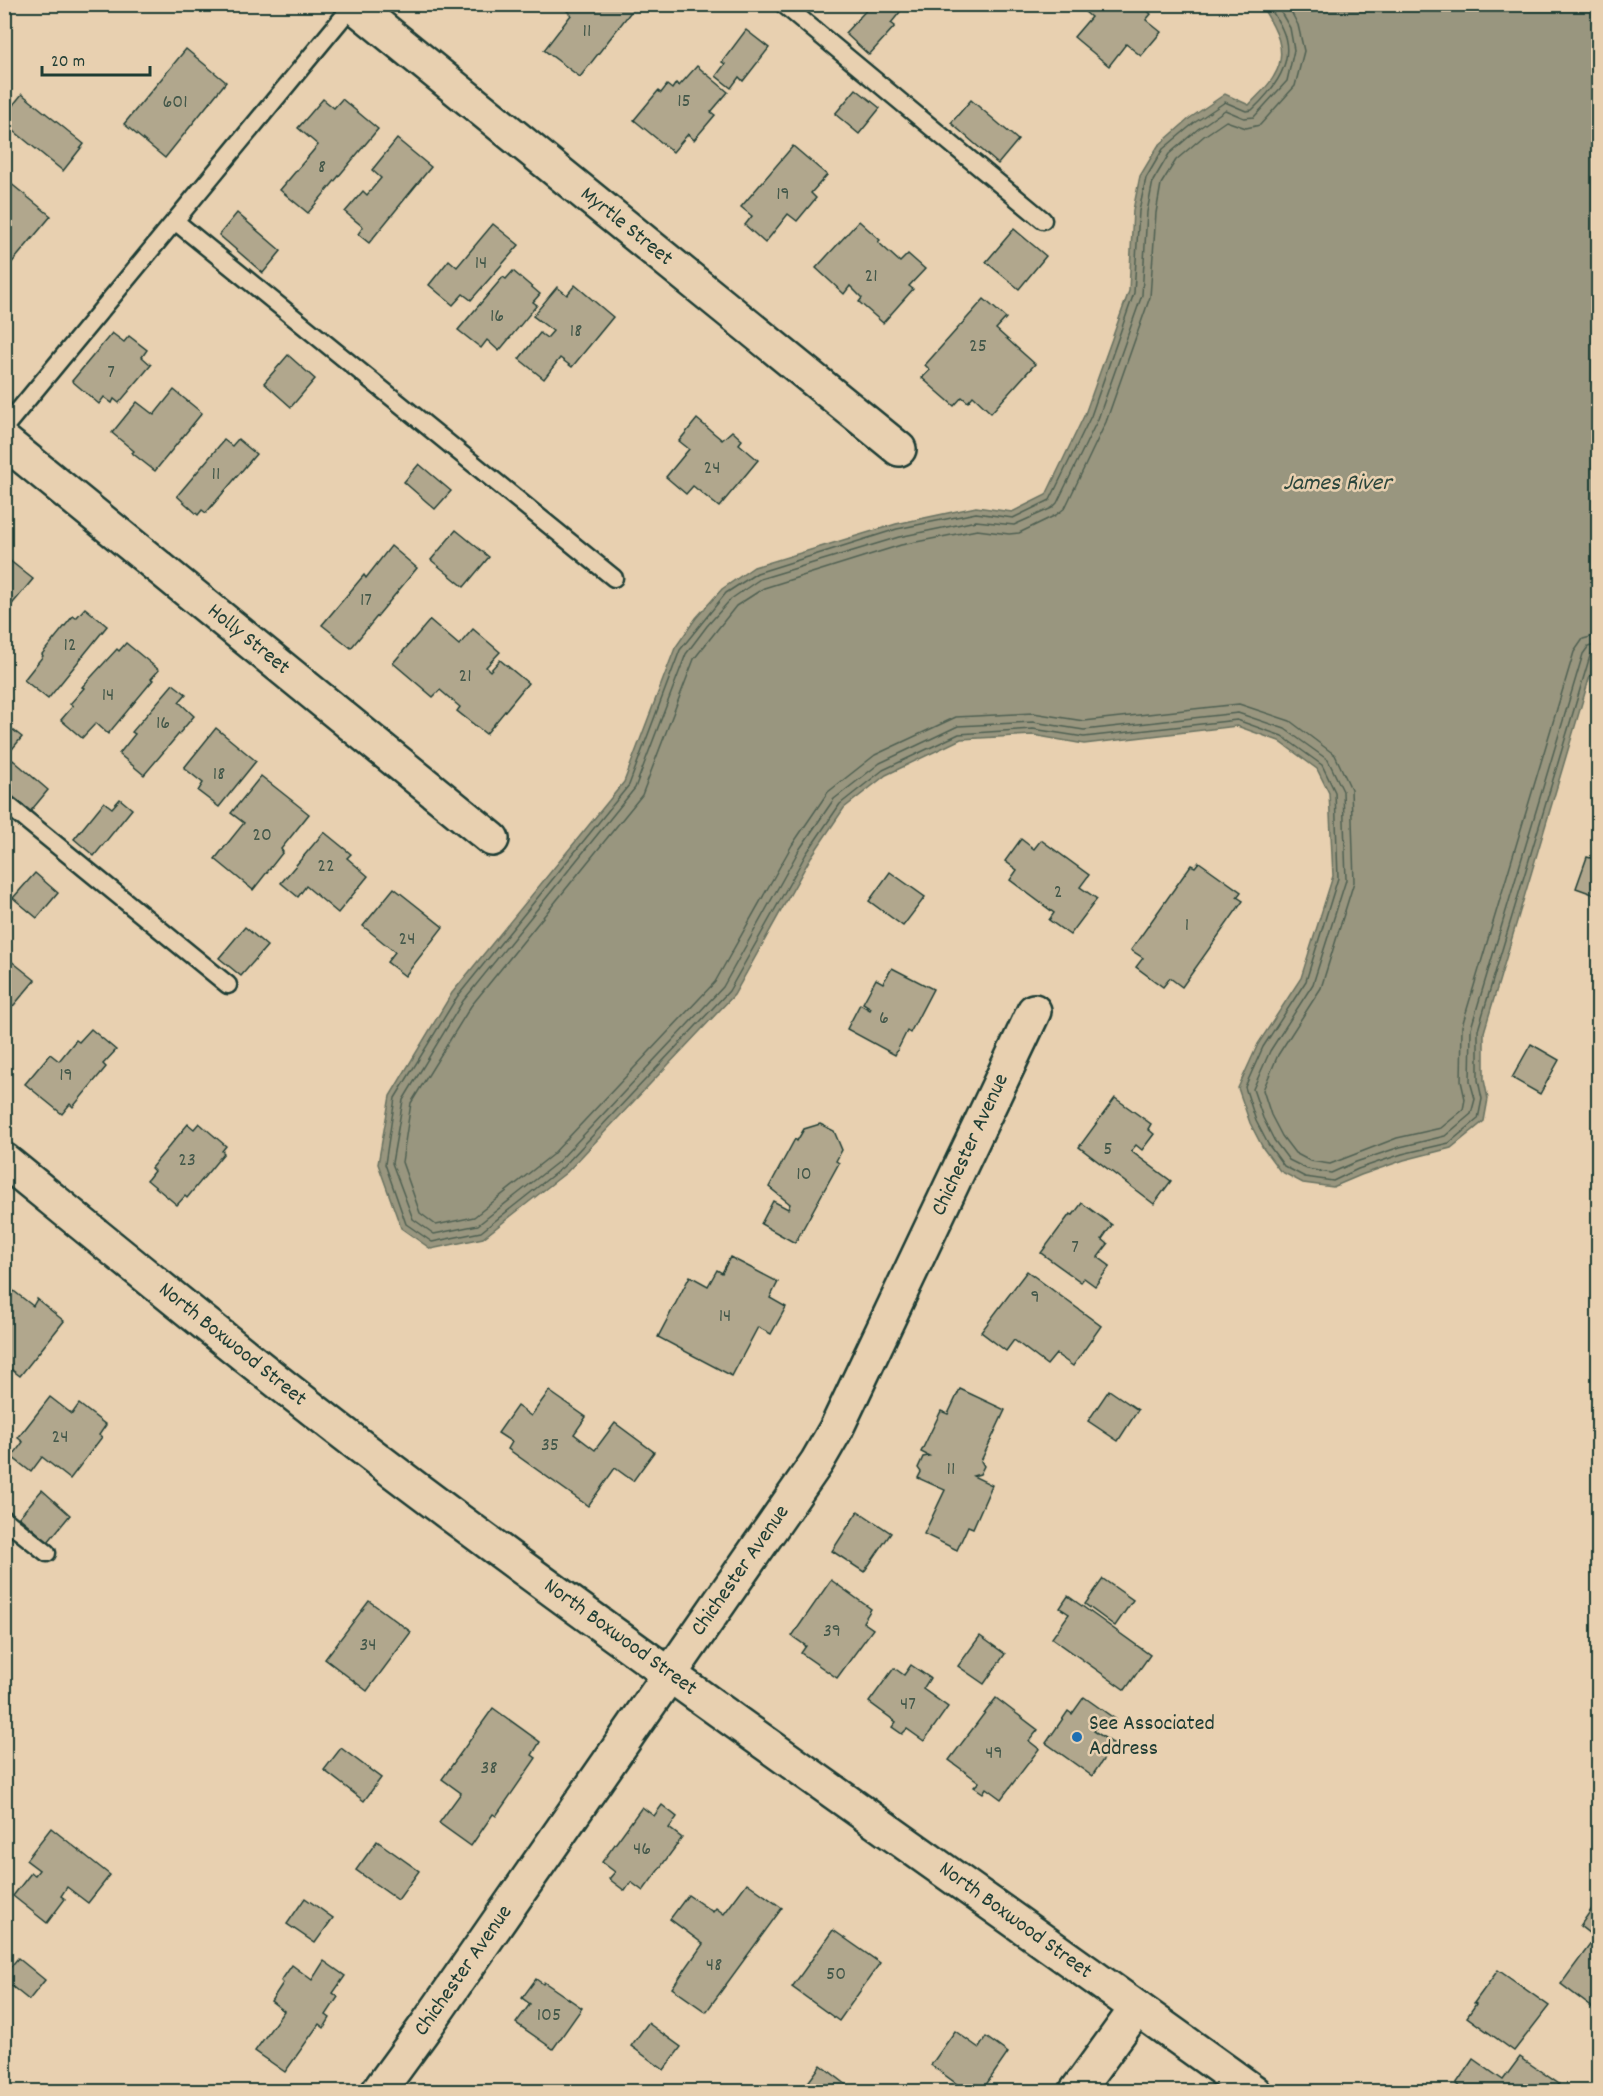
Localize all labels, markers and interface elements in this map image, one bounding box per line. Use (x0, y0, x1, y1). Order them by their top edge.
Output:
house number: 11 (583, 18, 591, 46)
scale bar (42, 39, 150, 77)
text: 20 m (51, 50, 85, 75)
house number: 15 (677, 88, 691, 116)
house number: 601 (162, 89, 188, 117)
house number: 8 (318, 154, 326, 182)
street label: Myrtle Street (573, 180, 679, 274)
house number: 19 (776, 181, 790, 209)
house number: 14 (475, 250, 487, 278)
house number: 21 (864, 263, 878, 291)
house number: 16 (490, 303, 504, 331)
house number: 18 (570, 318, 582, 346)
house number: 25 (969, 333, 987, 361)
house number: 7 (107, 359, 115, 387)
house number: 24 (703, 455, 721, 483)
house number: 11 (212, 461, 220, 489)
water label: James River (1283, 467, 1394, 501)
house number: 17 (360, 587, 372, 615)
street label: Holly Street (200, 597, 296, 683)
house number: 12 (63, 632, 77, 660)
house number: 21 (458, 663, 472, 691)
house number: 14 (102, 682, 114, 710)
house number: 16 (156, 710, 170, 738)
house number: 18 (213, 761, 225, 789)
house number: 20 (252, 822, 272, 850)
house number: 22 (317, 853, 335, 881)
house number: 2 (1054, 879, 1062, 907)
house number: 1 (1185, 912, 1189, 940)
house number: 24 (398, 926, 416, 954)
house number: 6 (879, 1005, 889, 1033)
house number: 19 (59, 1062, 73, 1090)
street label: Chichester Avenue (924, 1069, 1018, 1221)
house number: 5 (1103, 1136, 1113, 1164)
house number: 23 (178, 1147, 196, 1175)
house number: 10 (796, 1161, 812, 1189)
house number: 7 (1071, 1234, 1079, 1262)
street label: North Boxwood Street (151, 1275, 313, 1415)
house number: 9 (1030, 1284, 1040, 1312)
house number: 14 (719, 1303, 731, 1331)
house number: 24 (51, 1424, 69, 1452)
house number: 35 (541, 1432, 559, 1460)
house number: 11 (947, 1456, 955, 1484)
street label: Chichester Avenue (684, 1499, 798, 1643)
street label: North Boxwood Street (537, 1572, 703, 1704)
house number: 39 (823, 1618, 841, 1646)
house number: 34 (359, 1632, 377, 1660)
house number: 47 (900, 1691, 916, 1719)
place label: See Associated Address (1089, 1709, 1215, 1765)
marker: See Associated Address (1070, 1730, 1084, 1744)
house number: 49 (985, 1740, 1003, 1768)
house number: 38 (481, 1755, 497, 1783)
house number: 46 (633, 1836, 651, 1864)
street label: North Boxwood Street (932, 1855, 1098, 1987)
street label: Chichester Avenue (407, 1899, 521, 2043)
house number: 48 (706, 1952, 722, 1980)
house number: 50 (826, 1961, 846, 1989)
house number: 105 (537, 2002, 561, 2030)

